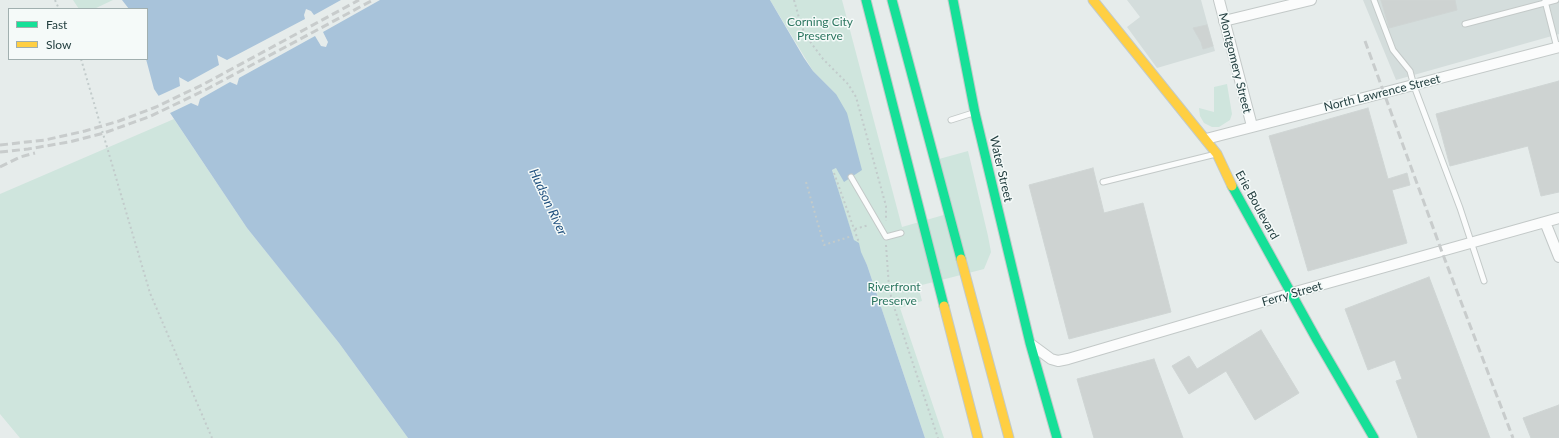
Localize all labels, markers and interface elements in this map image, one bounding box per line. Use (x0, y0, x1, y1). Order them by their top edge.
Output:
legend (8, 8, 148, 60)
street label: Montgomery Street (1216, 11, 1254, 115)
park label: Corning City Preserve (787, 15, 853, 43)
text: Fast (46, 17, 67, 32)
text: Slow (46, 37, 71, 52)
street label: North Lawrence Street (1322, 72, 1442, 114)
street label: Water Street (986, 135, 1016, 203)
water label: Hudson River (526, 166, 570, 238)
street label: Erie Boulevard (1232, 168, 1282, 242)
street label: Ferry Street (1260, 279, 1324, 309)
park label: Riverfront Preserve (867, 280, 921, 308)

